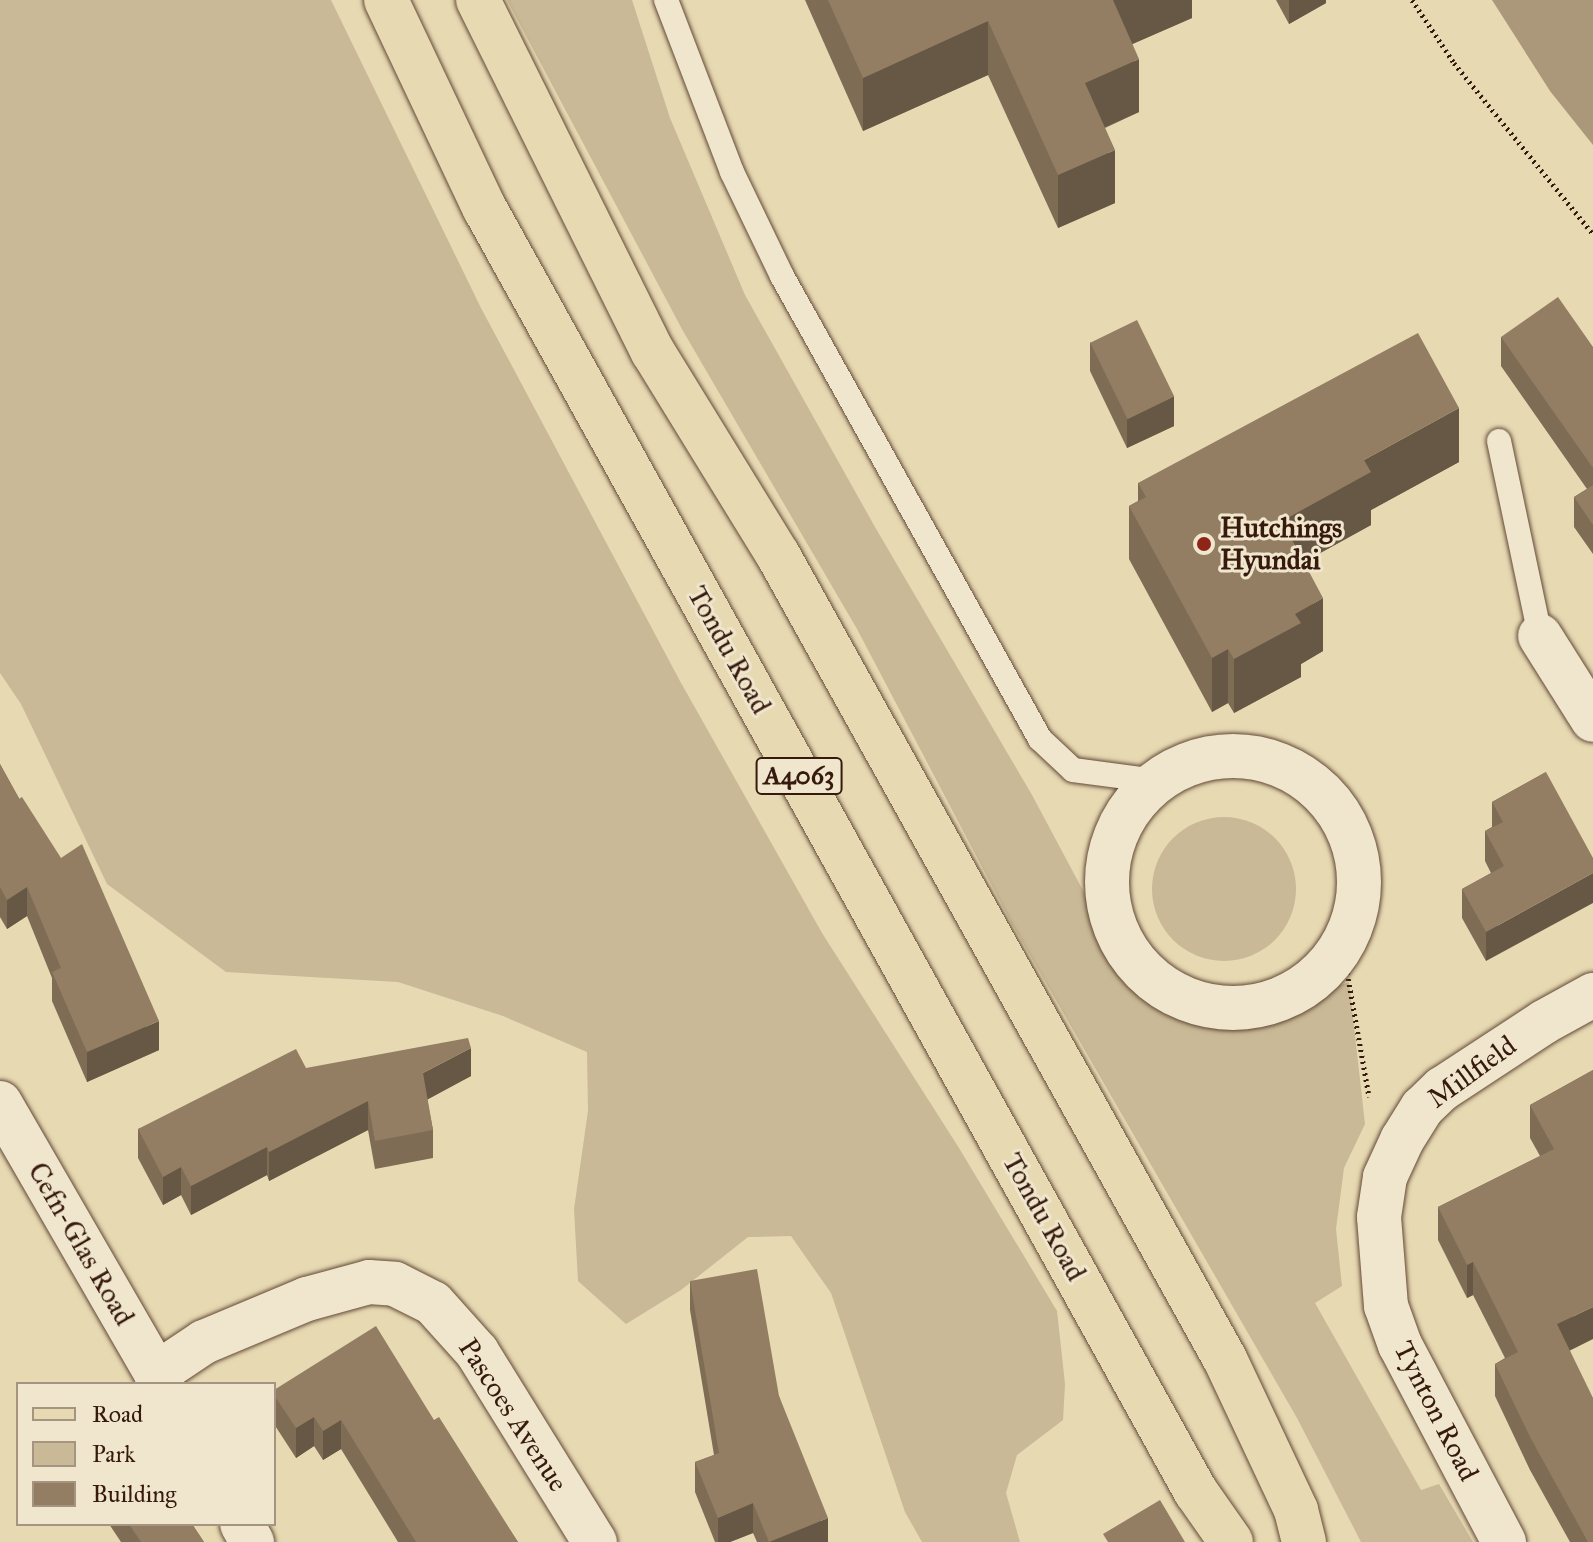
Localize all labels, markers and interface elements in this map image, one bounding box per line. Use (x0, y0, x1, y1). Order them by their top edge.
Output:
place label: Hutchings Hyundai (1220, 511, 1342, 577)
marker: Hutchings Hyundai (1195, 535, 1213, 553)
street label: Tondu Road (680, 580, 778, 720)
road number: A4063 (755, 754, 843, 798)
street label: Millfield (1421, 1029, 1523, 1115)
street label: Tondu Road (995, 1147, 1093, 1287)
street label: Cefn-Glas Road (21, 1157, 141, 1331)
street label: Pascoes Avenue (451, 1332, 575, 1498)
street label: Tynton Road (1386, 1335, 1486, 1487)
legend (16, 1382, 276, 1526)
text: Road (92, 1399, 143, 1429)
text: Park (92, 1439, 135, 1469)
text: Building (92, 1479, 177, 1509)

